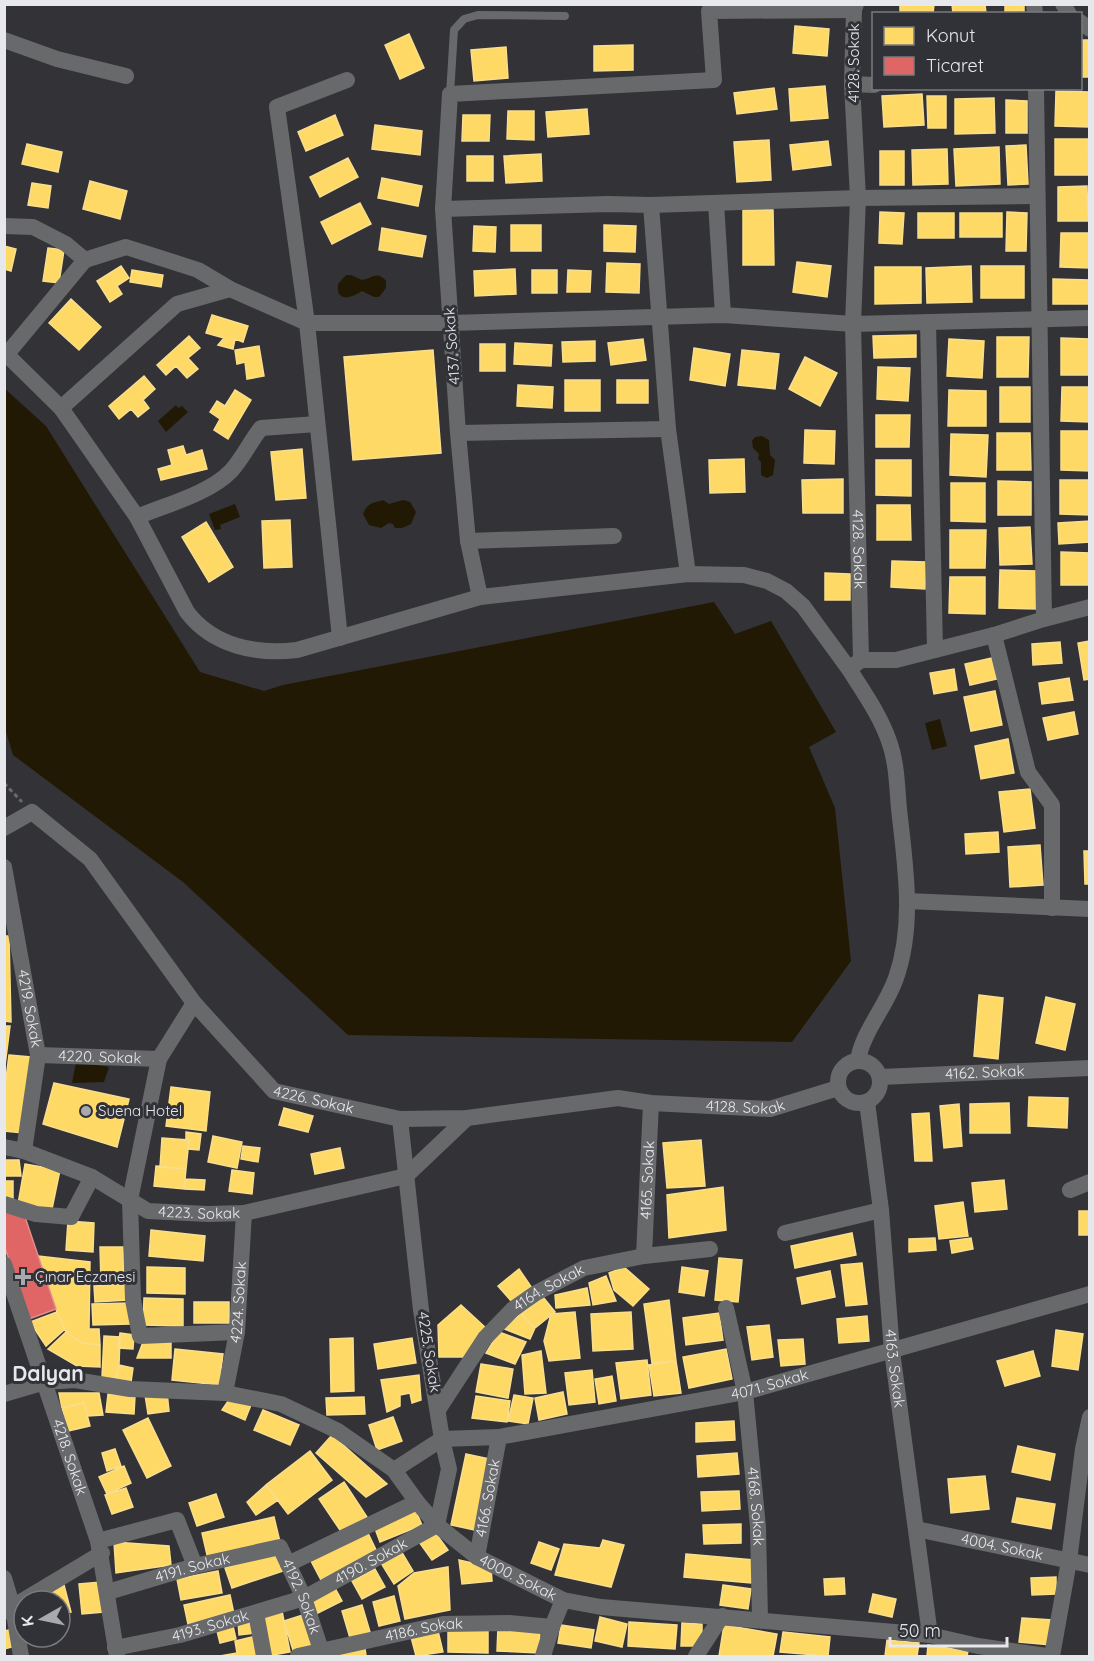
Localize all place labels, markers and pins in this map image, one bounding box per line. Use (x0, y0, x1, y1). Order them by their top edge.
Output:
place label: Suena Hotel (98, 1101, 182, 1120)
marker: Suena Hotel (79, 1104, 93, 1118)
place label: Çınar Eczanesi (35, 1267, 136, 1286)
marker: Çınar Eczanesi (16, 1270, 30, 1284)

